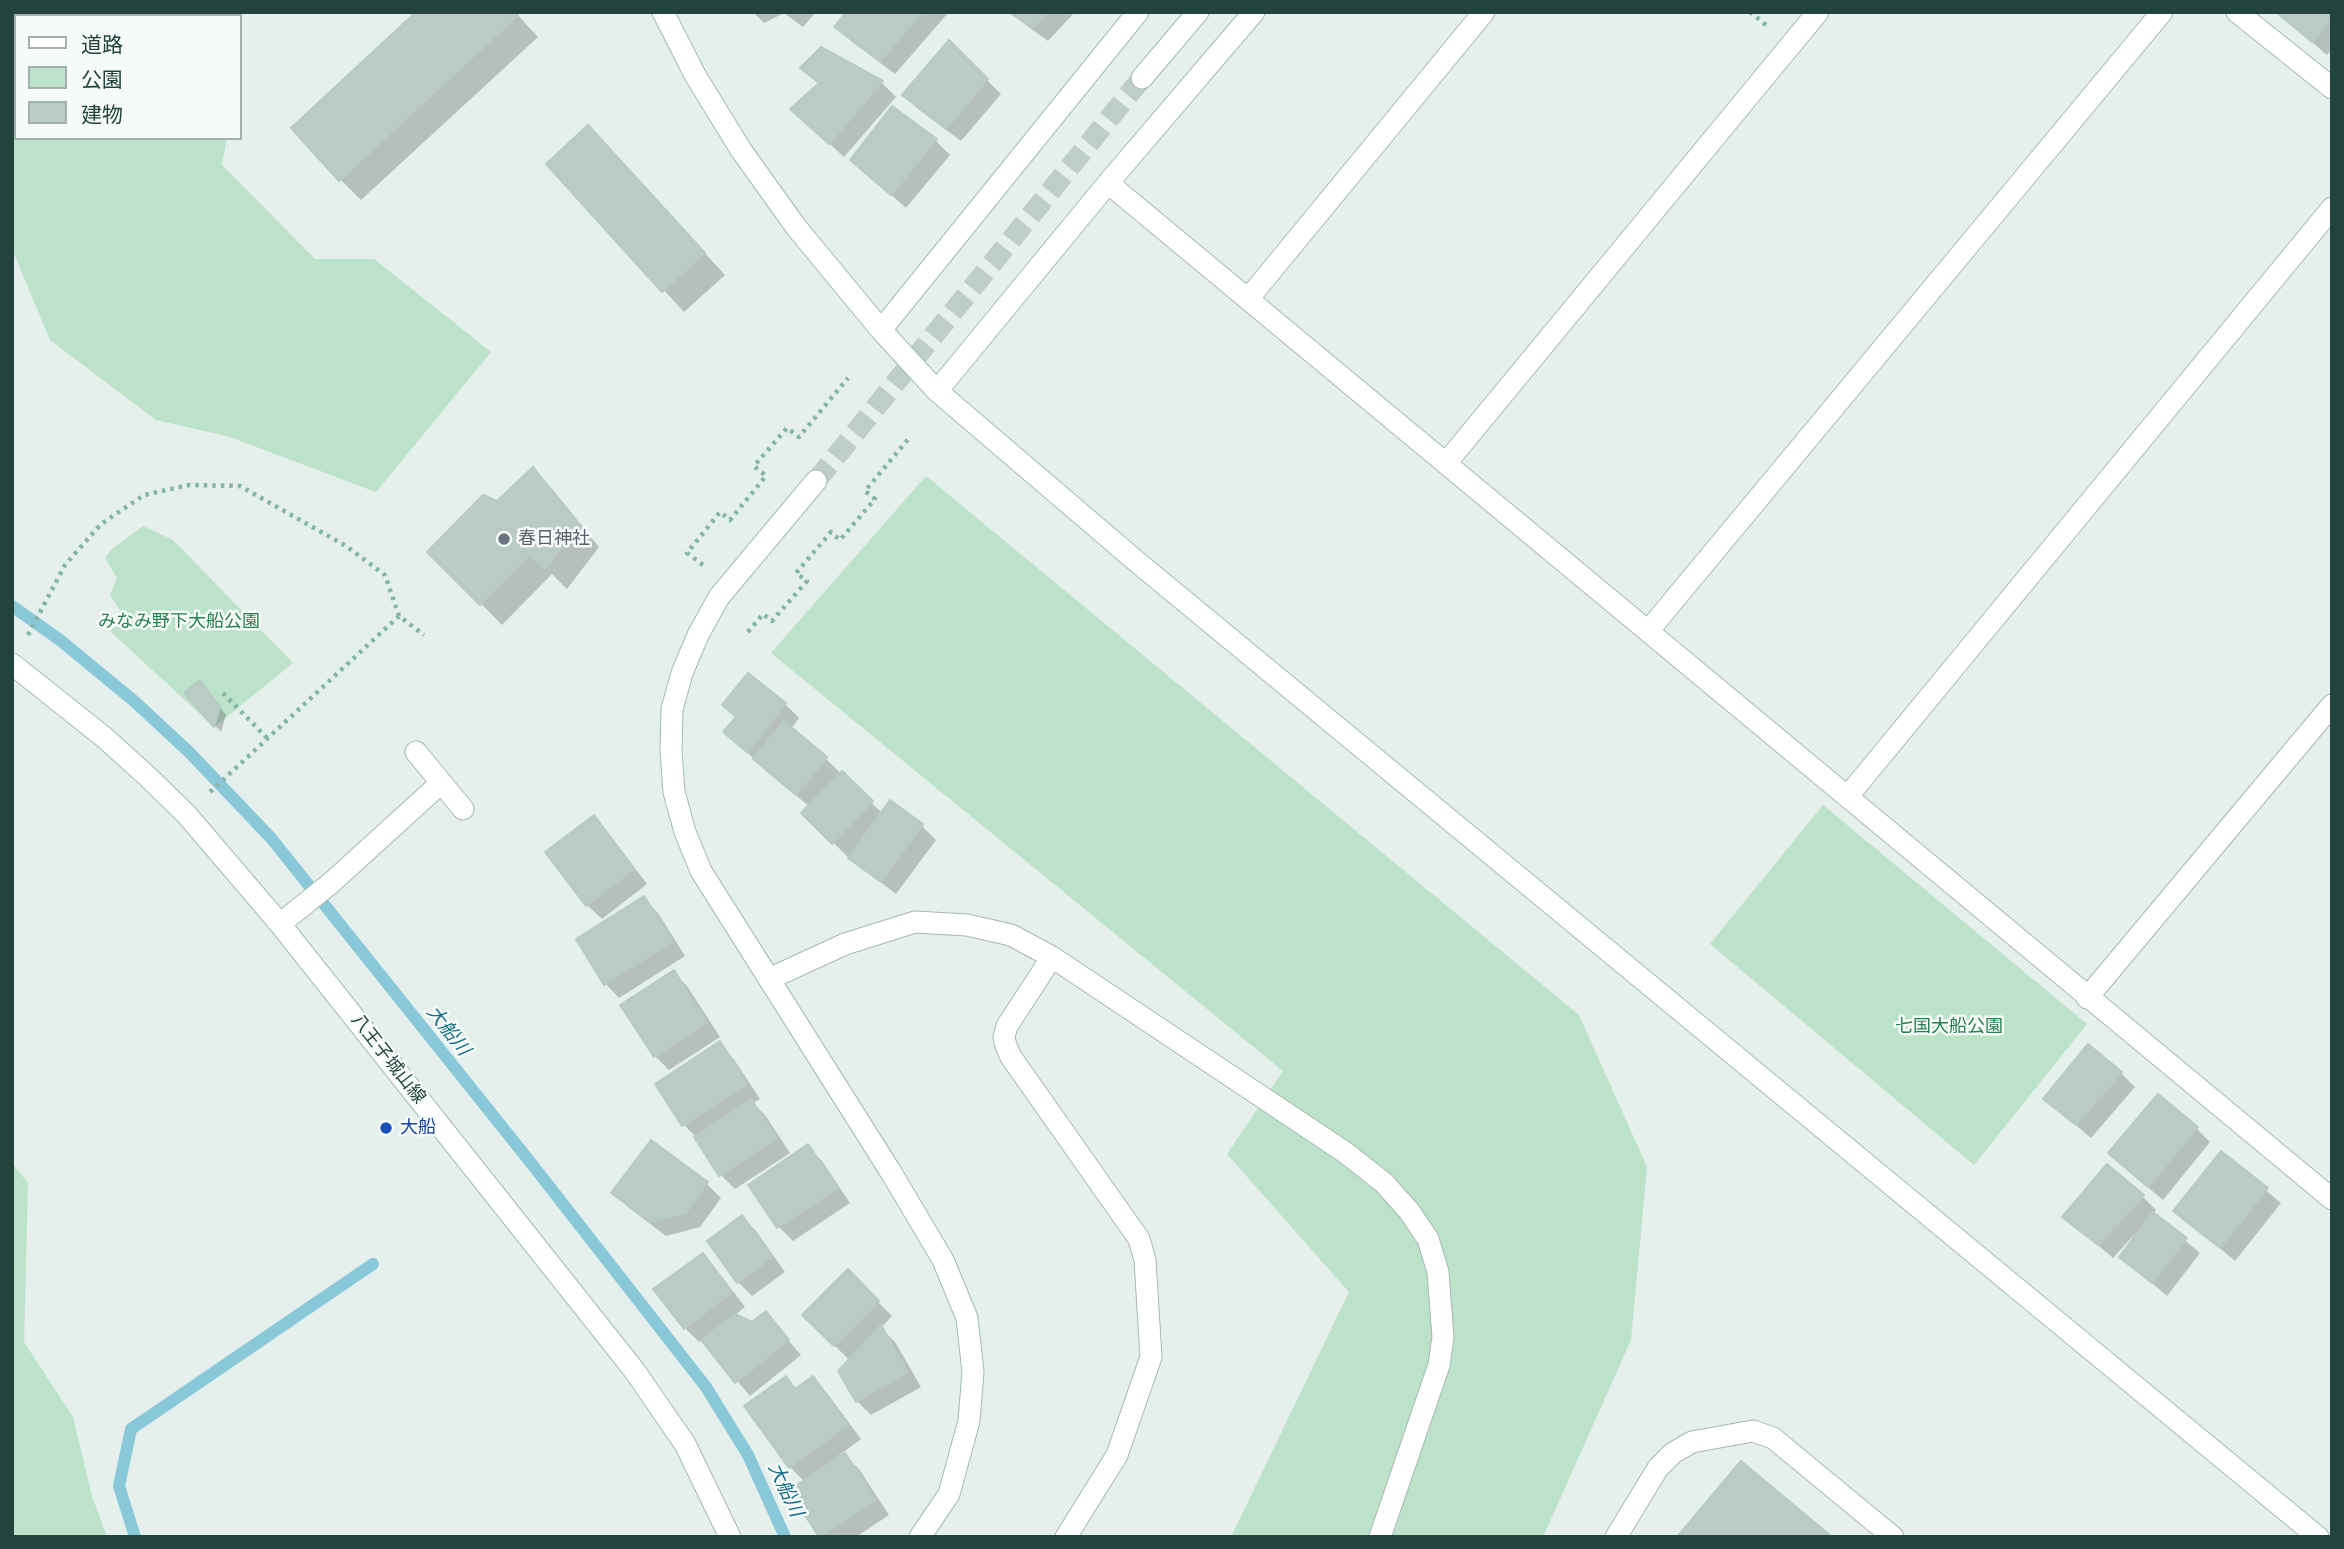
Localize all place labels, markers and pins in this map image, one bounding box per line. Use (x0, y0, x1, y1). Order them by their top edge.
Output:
place label: 春日神社 (518, 528, 590, 550)
marker: 春日神社 (496, 531, 512, 547)
place label: 大船 (400, 1117, 436, 1139)
marker: 大船 (378, 1120, 394, 1136)

